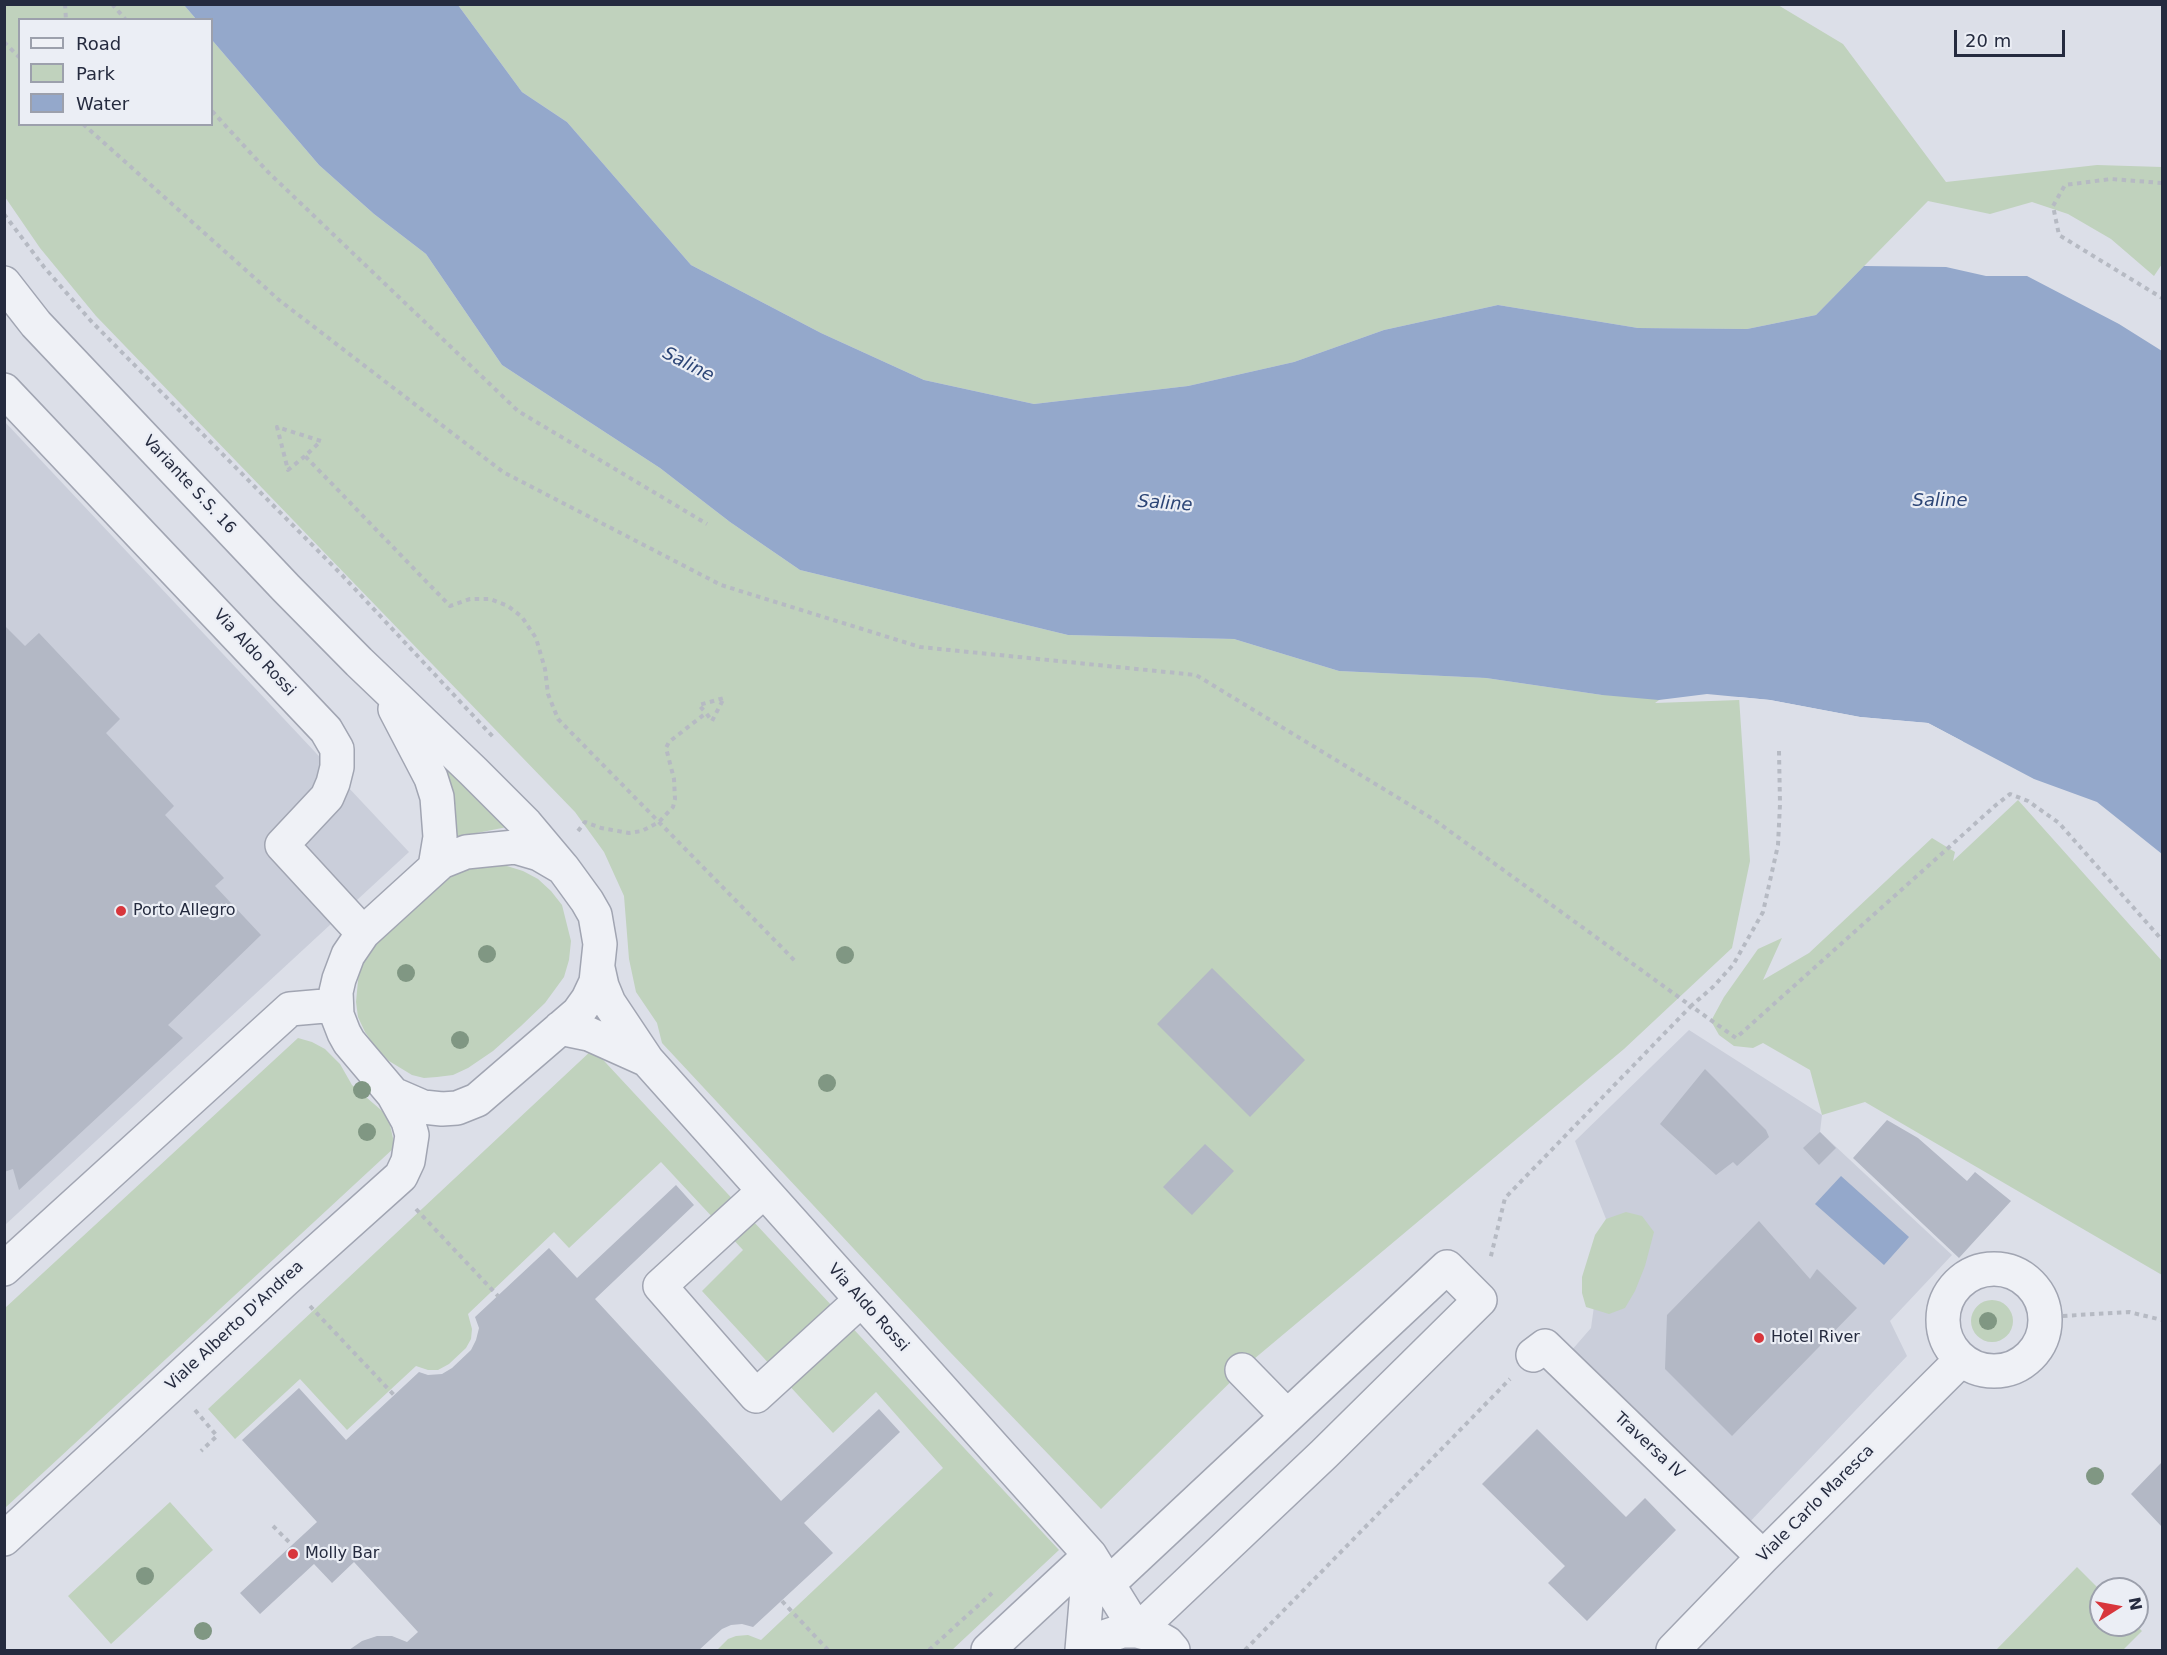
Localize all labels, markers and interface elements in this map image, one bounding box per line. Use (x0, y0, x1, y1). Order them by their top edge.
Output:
legend (18, 18, 213, 126)
scale bar (1957, 18, 2068, 56)
text: 20 m (1965, 30, 2011, 51)
text: Road (76, 33, 121, 54)
text: Park (76, 63, 115, 84)
text: Water (76, 93, 129, 114)
water label: Saline (659, 343, 717, 387)
street label: Variante S.S. 16 (138, 432, 240, 538)
water label: Saline (1913, 490, 1967, 512)
water label: Saline (1137, 491, 1193, 517)
street label: Via Aldo Rossi (209, 606, 299, 700)
place label: Porto Allegro (133, 901, 235, 921)
marker: Porto Allegro (114, 904, 128, 918)
street label: Viale Alberto D'Andrea (162, 1257, 308, 1395)
street label: Via Aldo Rossi (824, 1260, 912, 1356)
place label: Hotel River (1771, 1328, 1860, 1348)
marker: Hotel River (1752, 1331, 1766, 1345)
street label: Traversa IV (1610, 1409, 1688, 1483)
street label: Viale Carlo Maresca (1753, 1441, 1879, 1567)
place label: Molly Bar (305, 1544, 379, 1564)
marker: Molly Bar (286, 1547, 300, 1561)
north arrow (2089, 1577, 2149, 1637)
text: N (2125, 1595, 2146, 1612)

